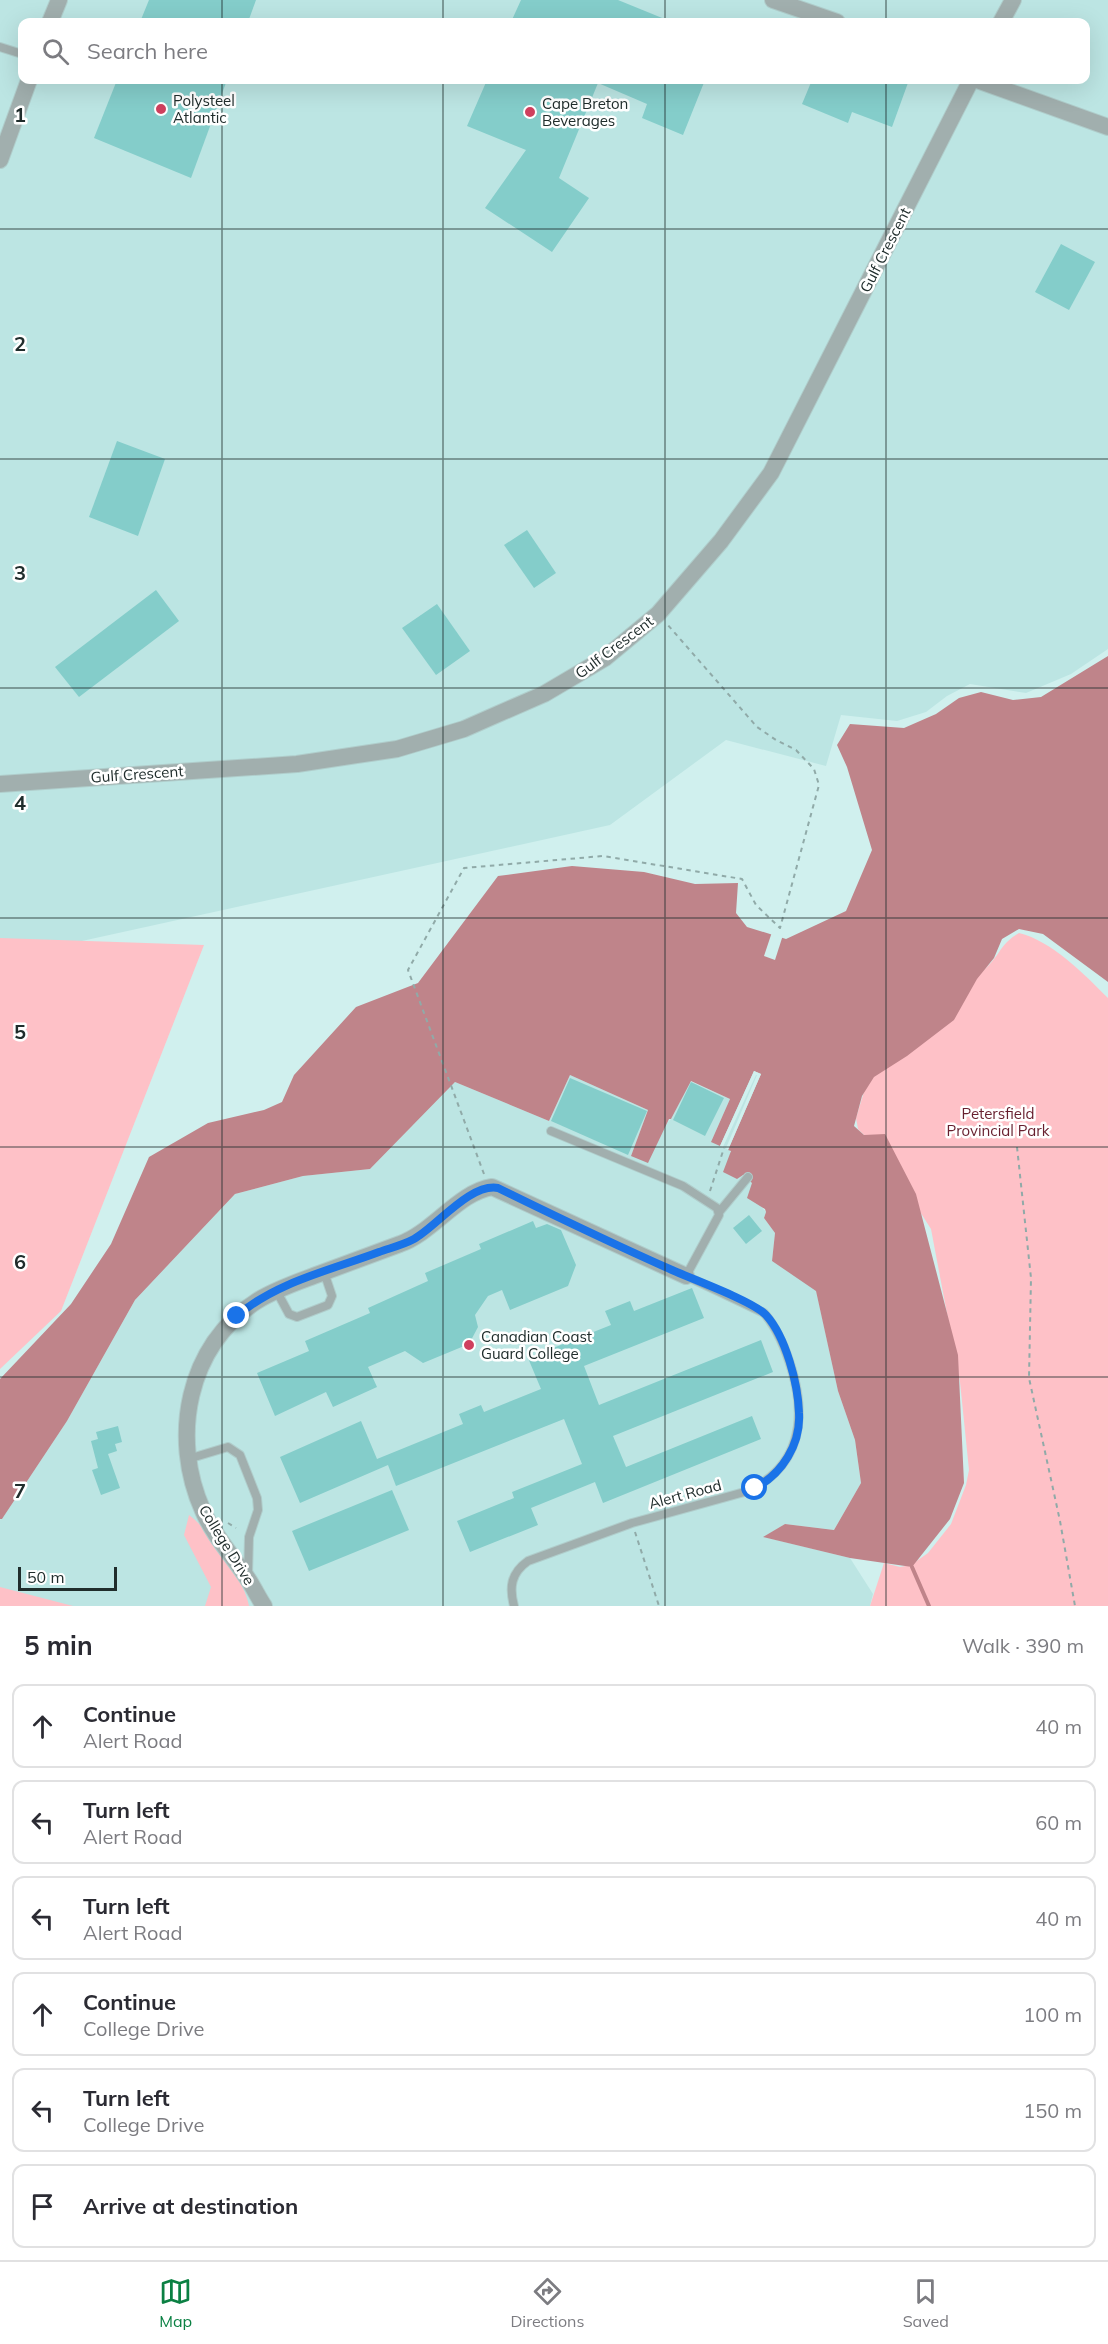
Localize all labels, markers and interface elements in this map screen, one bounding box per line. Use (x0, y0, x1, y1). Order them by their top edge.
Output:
search box (18, 18, 1090, 84)
icon: search (39, 35, 72, 68)
text: Search here (87, 37, 208, 65)
place label: Polysteel Atlantic (173, 91, 235, 127)
place label: Cape Breton Beverages (542, 94, 628, 130)
text: 1 (14, 102, 26, 127)
marker: Polysteel Atlantic (154, 102, 168, 116)
marker: Cape Breton Beverages (523, 105, 537, 119)
street label: Gulf Crescent (855, 204, 915, 296)
text: 2 (14, 331, 26, 356)
text: 3 (14, 560, 26, 585)
street label: Gulf Crescent (571, 611, 657, 683)
street label: Gulf Crescent (90, 761, 184, 787)
text: 4 (14, 790, 26, 815)
text: 5 (14, 1019, 26, 1044)
park label: Petersfield Provincial Park (947, 1104, 1050, 1140)
text: 6 (14, 1249, 26, 1274)
route end (223, 1302, 249, 1328)
place label: Canadian Coast Guard College (481, 1327, 592, 1363)
marker: Canadian Coast Guard College (462, 1338, 476, 1352)
route start (741, 1474, 767, 1500)
street label: Alert Road (647, 1475, 723, 1513)
text: 7 (14, 1478, 26, 1503)
street label: College Drive (195, 1501, 259, 1589)
scale bar (18, 1564, 117, 1592)
text: 50 m (27, 1567, 64, 1587)
text: 5 min (24, 1629, 93, 1662)
text: Walk · 390 m (962, 1633, 1084, 1658)
text: Continue (83, 1700, 176, 1728)
icon: ahead (26, 1710, 59, 1743)
text: 40 m (1035, 1714, 1082, 1739)
text: Alert Road (83, 1728, 182, 1753)
text: Turn left (83, 1796, 170, 1824)
icon: left (26, 1806, 59, 1839)
text: 60 m (1035, 1810, 1082, 1835)
text: Alert Road (83, 1824, 182, 1849)
text: Turn left (83, 1892, 170, 1920)
icon: left (26, 1902, 59, 1935)
text: 40 m (1035, 1906, 1082, 1931)
text: Alert Road (83, 1920, 182, 1945)
text: Continue (83, 1988, 176, 2016)
icon: ahead (26, 1998, 59, 2031)
text: 100 m (1023, 2002, 1082, 2027)
text: College Drive (83, 2016, 204, 2041)
text: Turn left (83, 2084, 170, 2112)
icon: left (26, 2094, 59, 2127)
text: 150 m (1023, 2098, 1082, 2123)
text: College Drive (83, 2112, 204, 2137)
icon: arrive (26, 2190, 59, 2223)
text: Arrive at destination (83, 2192, 298, 2220)
tab: Map (159, 2275, 192, 2331)
tab: Directions (510, 2275, 584, 2331)
tab: Saved (903, 2275, 949, 2331)

